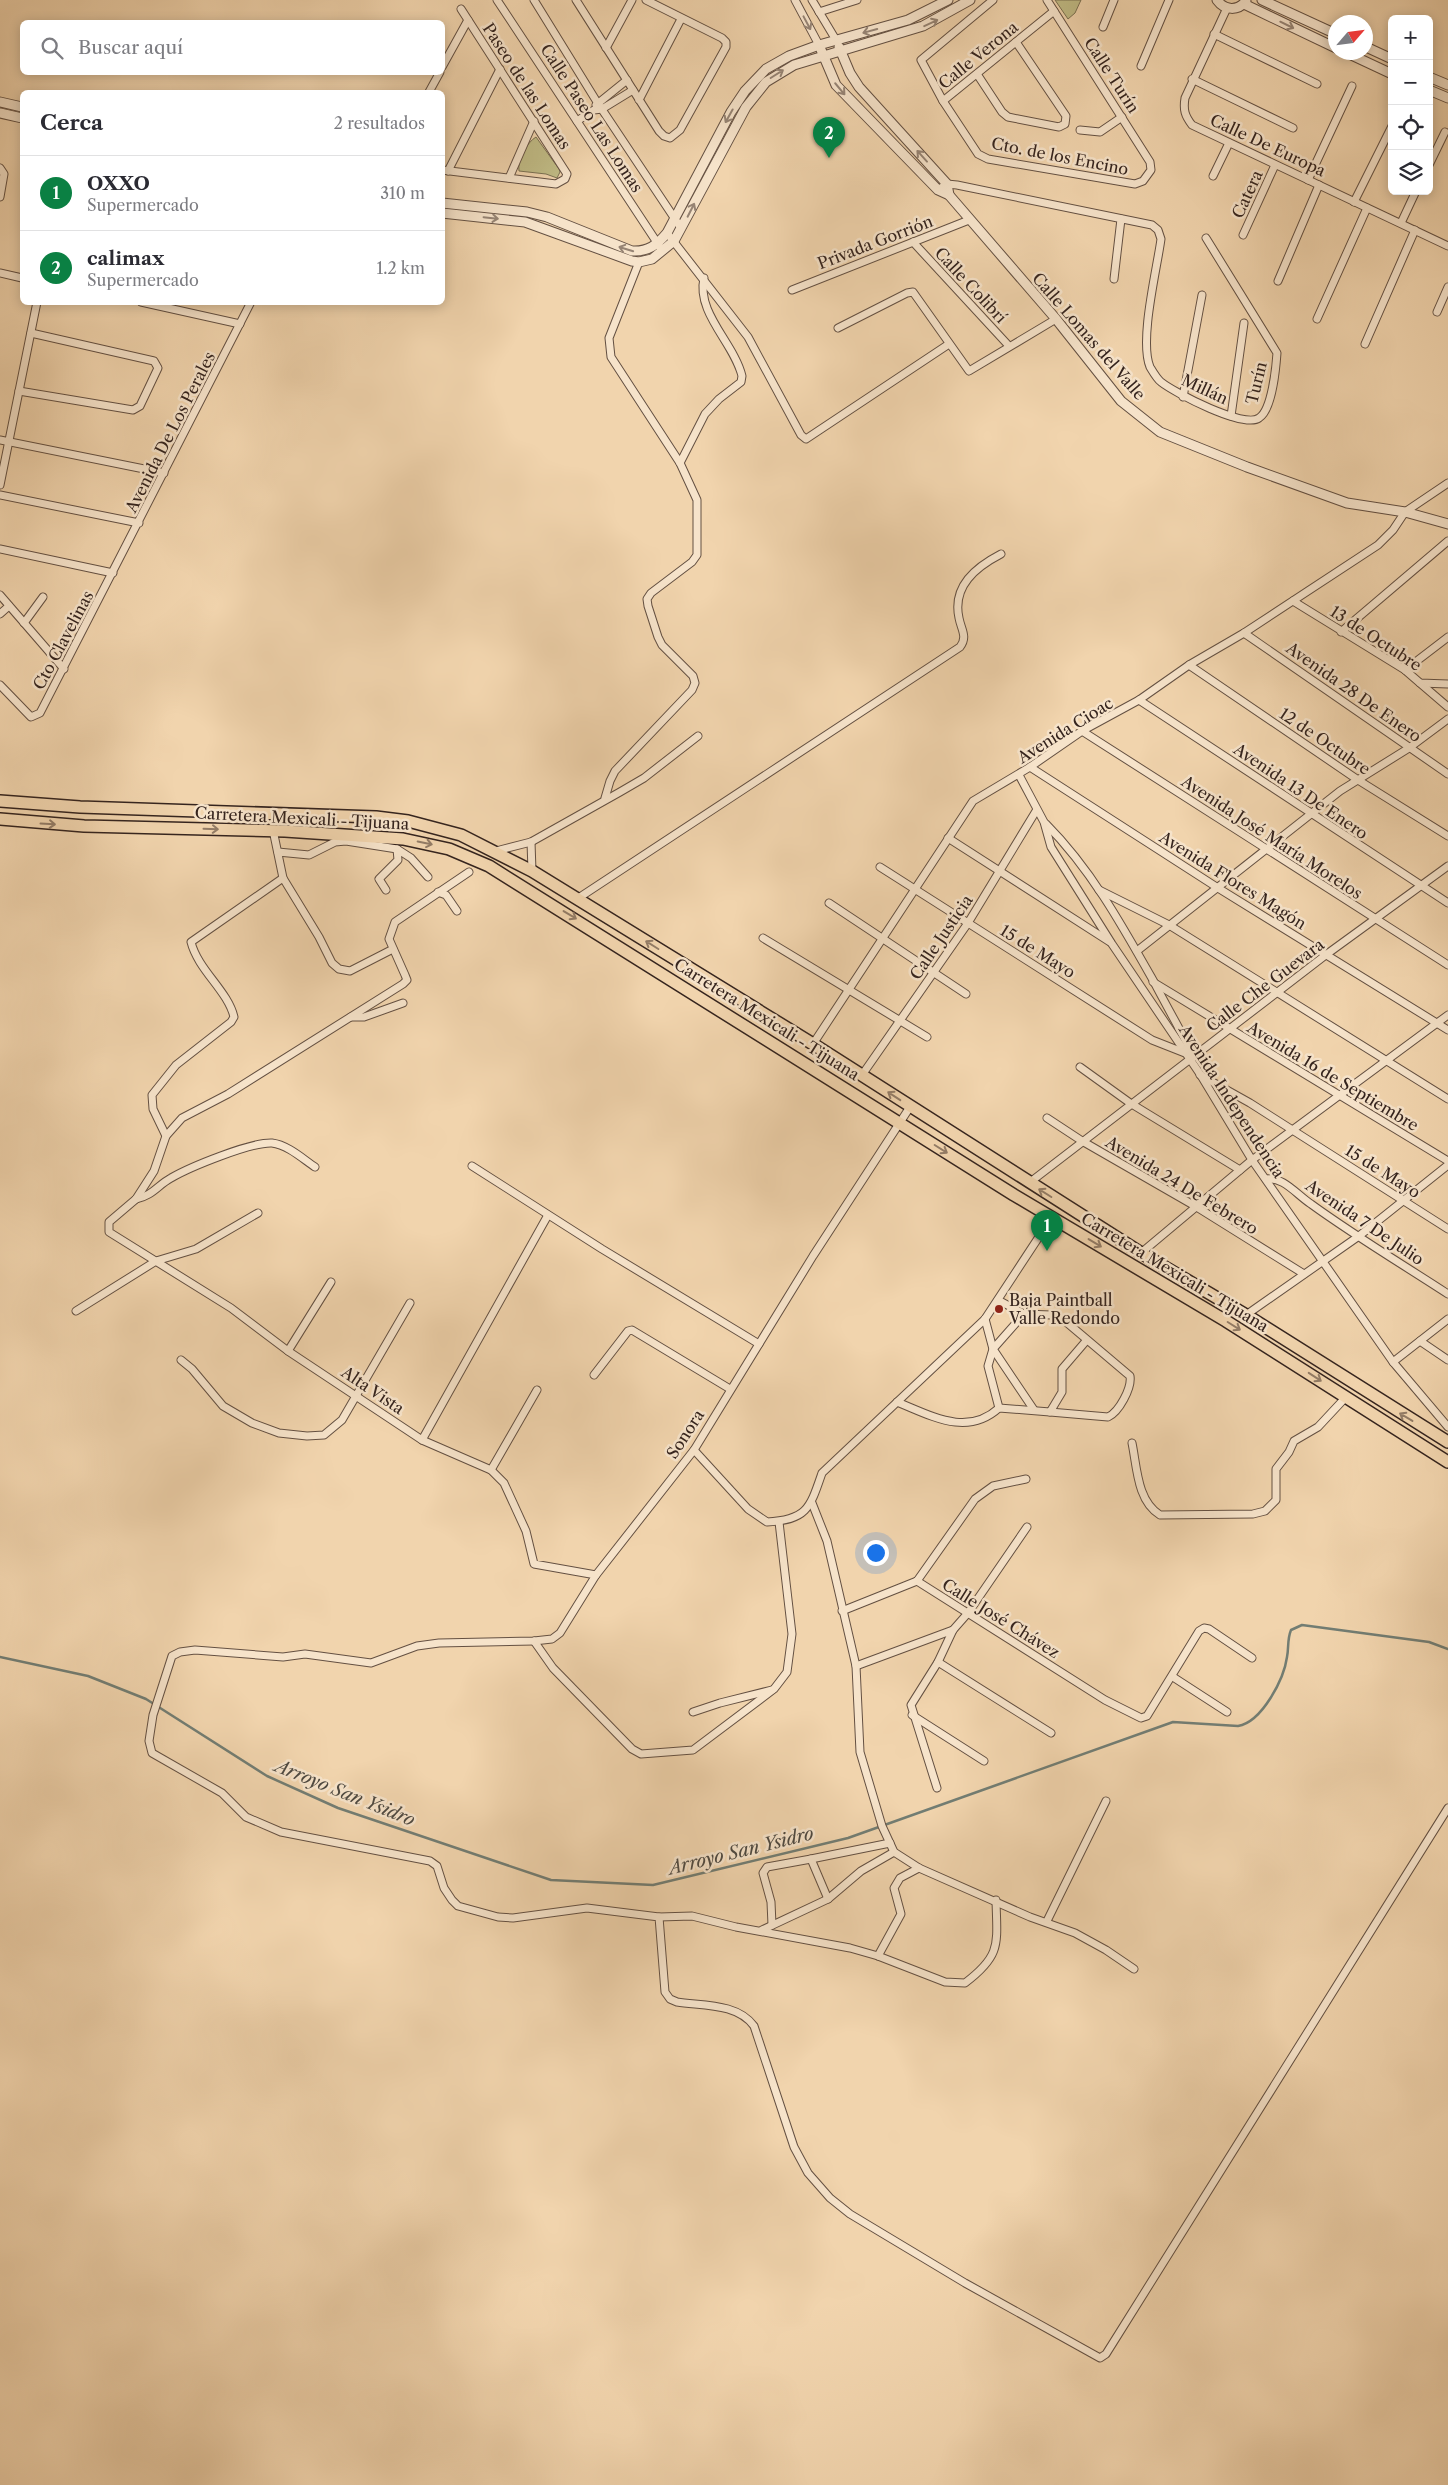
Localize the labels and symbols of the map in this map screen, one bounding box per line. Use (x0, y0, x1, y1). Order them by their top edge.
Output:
one-way arrow (802, 15, 812, 30)
north arrow (1328, 15, 1373, 60)
street label: Calle Verona (934, 16, 1022, 93)
one-way arrow (923, 17, 938, 27)
street label: Paseo de las Lomas (479, 19, 575, 153)
one-way arrow (1280, 20, 1295, 30)
one-way arrow (863, 27, 879, 36)
street label: Calle Turín (1080, 33, 1144, 117)
street label: Calle Paseo Las Lomas (536, 40, 648, 196)
one-way arrow (770, 69, 784, 79)
one-way arrow (834, 82, 845, 95)
one-way arrow (724, 109, 734, 123)
street label: Calle De Europa (1207, 109, 1329, 181)
pin: 2 (813, 117, 845, 158)
street label: Cto. de los Encino (990, 133, 1130, 179)
one-way arrow (916, 150, 927, 163)
street label: Catera (1227, 166, 1267, 221)
one-way arrow (686, 202, 696, 217)
street label: Privada Gorrión (815, 211, 935, 273)
one-way arrow (483, 213, 499, 223)
street label: Calle Colibrí (931, 243, 1011, 327)
one-way arrow (619, 244, 635, 253)
street label: Calle Lomas del Valle (1028, 268, 1150, 404)
street label: Avenida De Los Perales (120, 348, 219, 517)
street label: Turín (1241, 360, 1271, 406)
street label: Millán (1179, 370, 1231, 408)
street label: Cto Clavelinas (28, 587, 98, 693)
street label: 13 de Octubre (1326, 601, 1426, 675)
street label: Avenida 28 De Enero (1282, 637, 1426, 746)
street label: Avenida Cioac (1013, 693, 1117, 768)
street label: 12 de Octubre (1276, 703, 1374, 779)
street label: Avenida 13 De Enero (1229, 738, 1372, 843)
street label: Avenida José María Morelos (1177, 770, 1366, 903)
street label: Carretera Mexicali - Tijuana (194, 802, 410, 834)
one-way arrow (40, 819, 56, 828)
one-way arrow (203, 824, 219, 833)
street label: Avenida Flores Magón (1155, 826, 1310, 933)
one-way arrow (417, 839, 433, 848)
street label: Calle Justicia (905, 890, 977, 983)
one-way arrow (562, 910, 576, 920)
street label: 15 de Mayo (997, 920, 1080, 982)
street label: Calle Che Guevara (1202, 934, 1328, 1036)
one-way arrow (646, 939, 660, 949)
street label: Carretera Mexicali - Tijuana (671, 954, 864, 1085)
street label: Avenida 16 de Septiembre (1243, 1016, 1422, 1135)
street label: Avenida Independencia (1174, 1020, 1289, 1182)
one-way arrow (887, 1091, 901, 1101)
street label: Avenida 24 De Febrero (1101, 1131, 1262, 1239)
street label: 15 de Mayo (1342, 1140, 1425, 1202)
one-way arrow (934, 1145, 948, 1155)
street label: Avenida 7 De Julio (1301, 1174, 1428, 1269)
one-way arrow (1039, 1188, 1053, 1198)
street label: Carretera Mexicali - Tijuana (1078, 1208, 1273, 1336)
pin: 1 (1031, 1210, 1063, 1251)
one-way arrow (1088, 1238, 1102, 1248)
place label: Baja Paintball Valle Redondo (1008, 1290, 1120, 1328)
marker: Baja Paintball Valle Redondo (993, 1303, 1005, 1315)
one-way arrow (1227, 1321, 1241, 1331)
street label: Alta Vista (337, 1361, 409, 1419)
one-way arrow (1308, 1372, 1322, 1382)
street label: Sonora (662, 1405, 708, 1462)
one-way arrow (1400, 1412, 1414, 1422)
your location (863, 1540, 889, 1566)
street label: Calle José Chávez (939, 1574, 1063, 1662)
water label: Arroyo San Ysidro (269, 1754, 418, 1831)
water label: Arroyo San Ysidro (663, 1822, 816, 1880)

